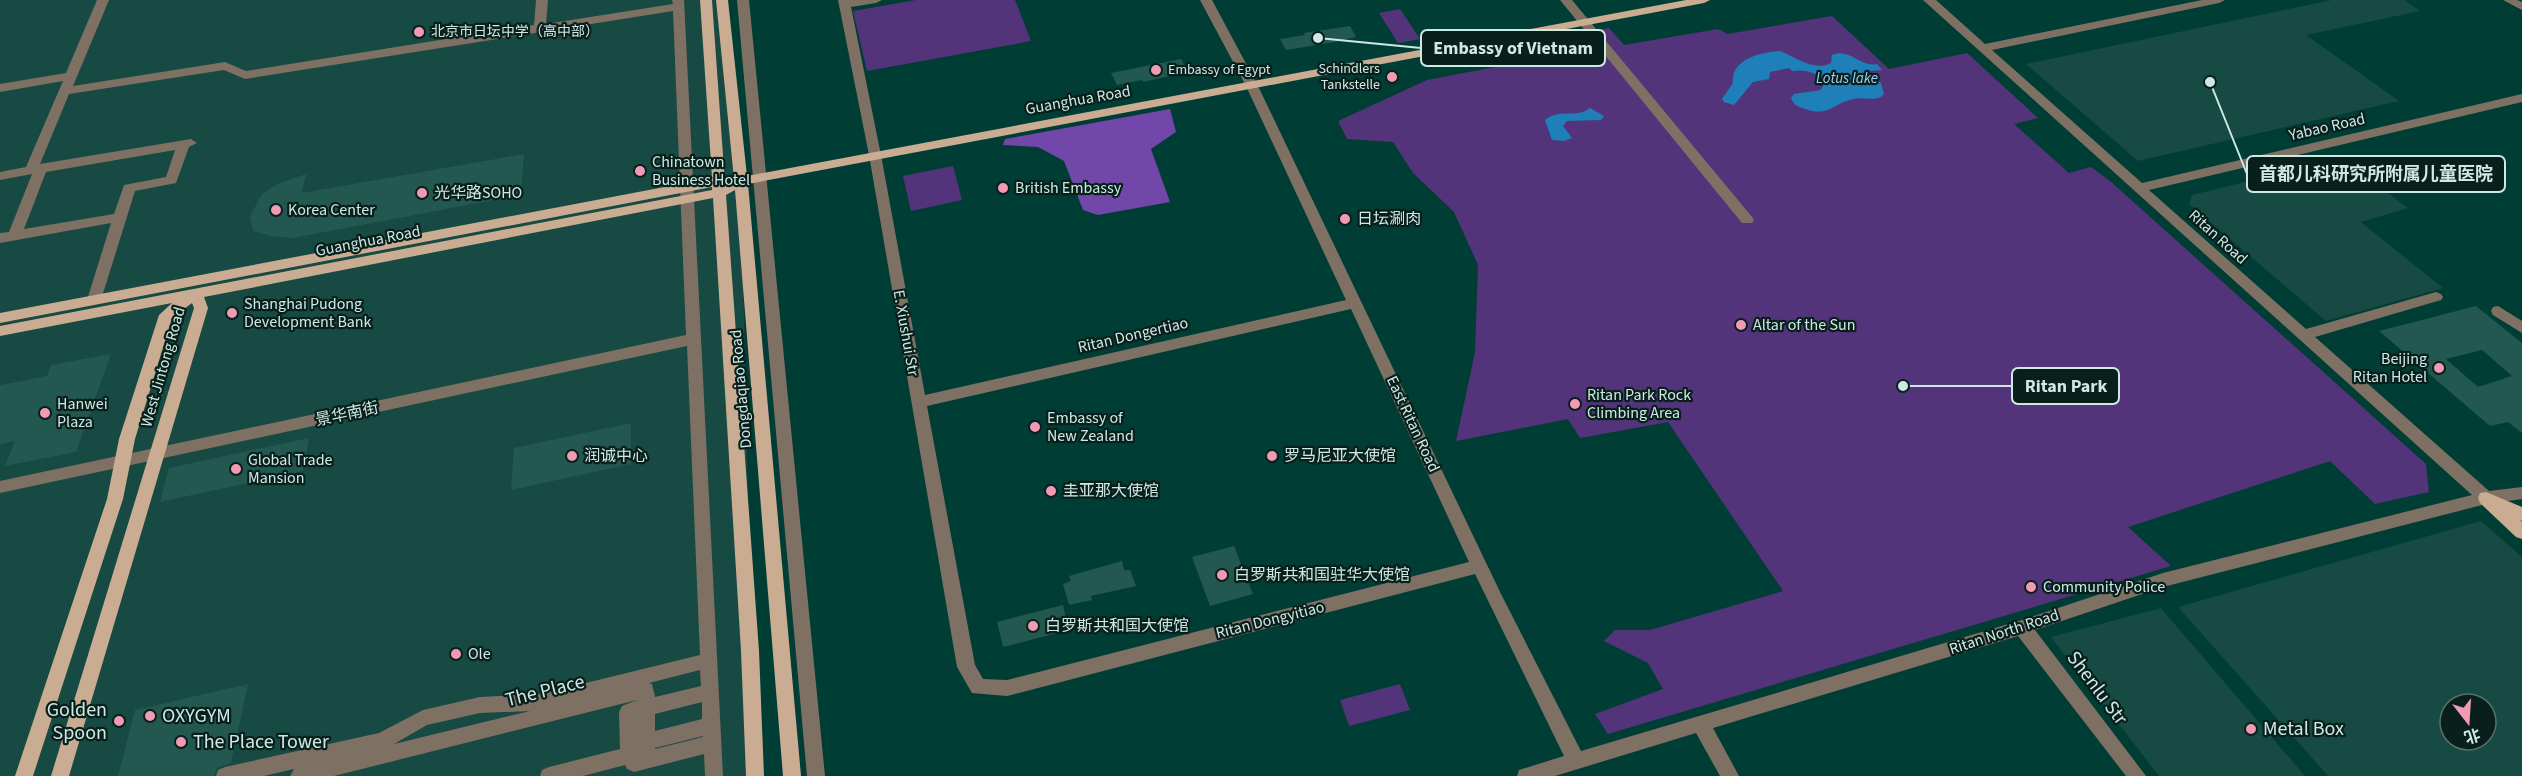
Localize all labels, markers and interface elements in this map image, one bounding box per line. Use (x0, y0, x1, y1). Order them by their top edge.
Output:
place label: 北京市日坛中学（高中部） (431, 22, 599, 42)
marker: 北京市日坛中学（高中部） (412, 25, 426, 39)
callout: Embassy of Vietnam (1421, 30, 1605, 66)
text: Embassy of Vietnam (1433, 36, 1593, 61)
place label: Schindlers Tankstelle (1318, 59, 1380, 95)
place label: Embassy of Egypt (1168, 60, 1271, 80)
marker: Embassy of Egypt (1149, 63, 1163, 77)
water label: Lotus lake (1816, 68, 1878, 89)
marker: Schindlers Tankstelle (1385, 70, 1399, 84)
street label: Guanghua Road (1024, 80, 1132, 120)
street label: Yabao Road (2286, 108, 2367, 147)
place label: Chinatown Business Hotel (652, 151, 750, 191)
callout: 首都儿科研究所附属儿童医院 (2247, 156, 2505, 192)
text: 首都儿科研究所附属儿童医院 (2259, 162, 2493, 187)
marker: Chinatown Business Hotel (633, 164, 647, 178)
place label: British Embassy (1015, 177, 1122, 199)
marker: British Embassy (996, 181, 1010, 195)
place label: 光华路SOHO (434, 182, 522, 204)
marker: 光华路SOHO (415, 186, 429, 200)
place label: Korea Center (288, 199, 375, 221)
marker: Korea Center (269, 203, 283, 217)
street label: Ritan Road (2184, 205, 2252, 269)
place label: 日坛涮肉 (1357, 208, 1421, 230)
marker: 日坛涮肉 (1338, 212, 1352, 226)
street label: Guanghua Road (314, 220, 422, 262)
street label: E. Xiushui Str (888, 288, 924, 378)
place label: Shanghai Pudong Development Bank (244, 293, 372, 333)
street label: West Jintong Road (135, 304, 191, 430)
marker: Shanghai Pudong Development Bank (225, 306, 239, 320)
street label: Ritan Dongertiao (1076, 312, 1190, 358)
place label: Altar of the Sun (1753, 314, 1855, 336)
marker: Altar of the Sun (1734, 318, 1748, 332)
street label: Dongdaqiao Road (725, 329, 757, 449)
place label: Beijing Ritan Hotel (2353, 348, 2427, 388)
marker: Beijing Ritan Hotel (2432, 361, 2446, 375)
callout: Ritan Park (2012, 368, 2119, 404)
street label: East Ritan Road (1381, 372, 1445, 476)
text: Ritan Park (2025, 374, 2107, 399)
place label: Ritan Park Rock Climbing Area (1587, 384, 1691, 424)
place label: Hanwei Plaza (57, 393, 108, 433)
street label: 景华南街 (313, 397, 381, 431)
marker: Ritan Park Rock Climbing Area (1568, 397, 1582, 411)
marker: Hanwei Plaza (38, 406, 52, 420)
place label: Embassy of New Zealand (1047, 407, 1134, 447)
marker: Embassy of New Zealand (1028, 420, 1042, 434)
place label: 润诚中心 (584, 445, 648, 467)
place label: 罗马尼亚大使馆 (1284, 445, 1396, 467)
place label: Global Trade Mansion (248, 449, 333, 489)
marker: 润诚中心 (565, 449, 579, 463)
marker: 罗马尼亚大使馆 (1265, 449, 1279, 463)
marker: Global Trade Mansion (229, 462, 243, 476)
place label: 圭亚那大使馆 (1063, 480, 1159, 502)
marker: 圭亚那大使馆 (1044, 484, 1058, 498)
place label: 白罗斯共和国驻华大使馆 (1234, 564, 1410, 586)
marker: 白罗斯共和国驻华大使馆 (1215, 568, 1229, 582)
place label: Community Police (2043, 576, 2165, 598)
marker: Community Police (2024, 580, 2038, 594)
street label: Ritan Dongyitiao (1213, 596, 1327, 644)
street label: Ritan North Road (1946, 604, 2062, 660)
place label: 白罗斯共和国大使馆 (1045, 615, 1189, 637)
marker: 白罗斯共和国大使馆 (1026, 619, 1040, 633)
place label: Ole (468, 643, 491, 665)
street label: Shenlu Str (2060, 645, 2134, 731)
marker: Ole (449, 647, 463, 661)
street label: The Place (502, 668, 588, 714)
north arrow (2438, 692, 2498, 752)
place label: Golden Spoon (47, 696, 107, 747)
place label: OXYGYM (162, 702, 231, 730)
marker: OXYGYM (143, 709, 157, 723)
marker: Golden Spoon (112, 714, 126, 728)
place label: Metal Box (2263, 715, 2344, 743)
marker: Metal Box (2244, 722, 2258, 736)
text: 北 (2461, 723, 2483, 748)
place label: The Place Tower (193, 728, 329, 756)
marker: The Place Tower (174, 735, 188, 749)

